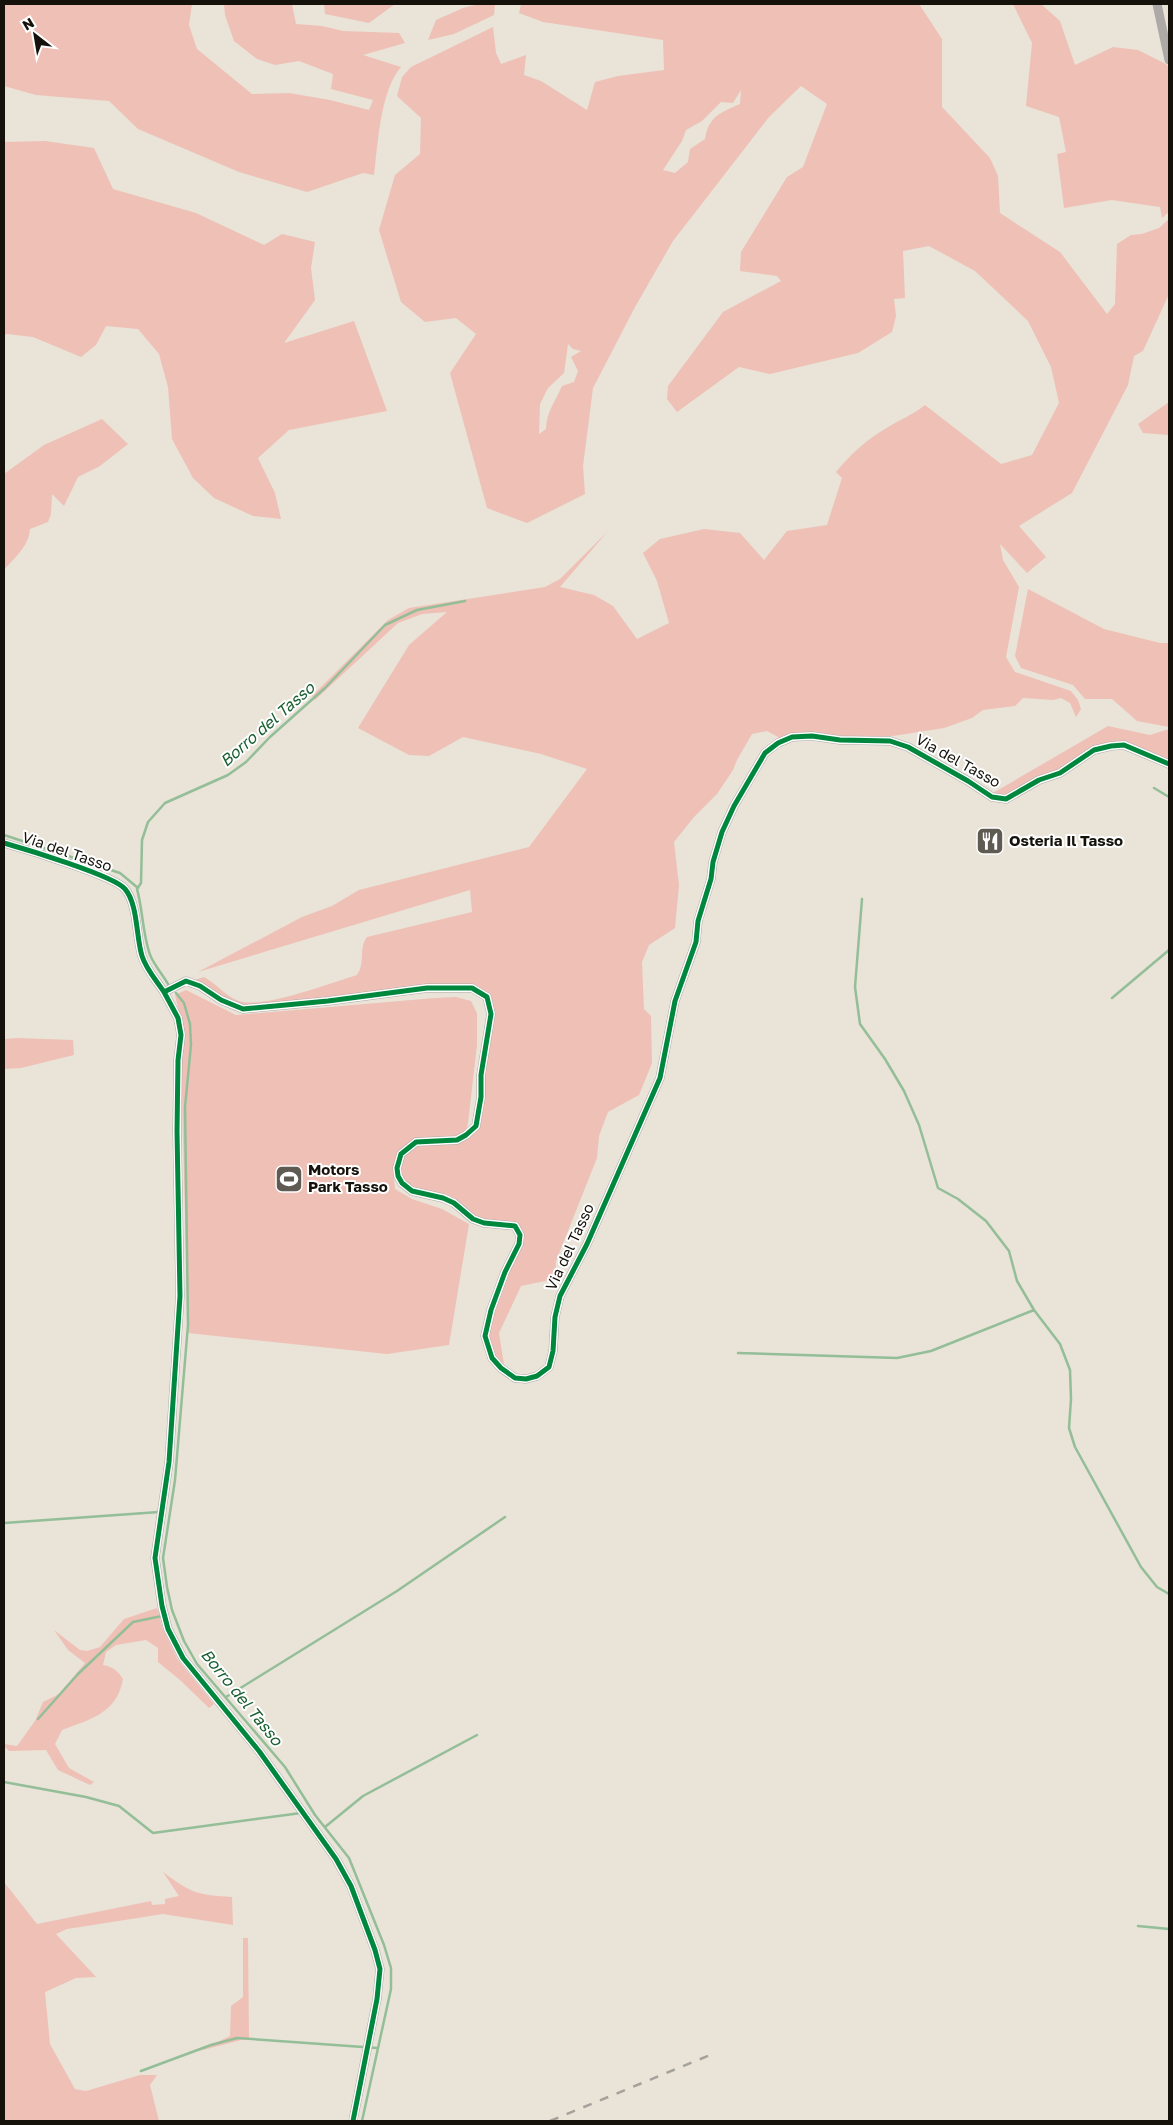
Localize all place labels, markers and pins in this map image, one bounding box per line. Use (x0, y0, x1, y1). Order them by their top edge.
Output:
restaurant icon: Osteria Il Tasso (975, 826, 1005, 856)
place label: Osteria Il Tasso (1009, 831, 1123, 849)
place label: Motors Park Tasso (308, 1160, 388, 1195)
sports icon: Motors Park Tasso (274, 1164, 304, 1194)

